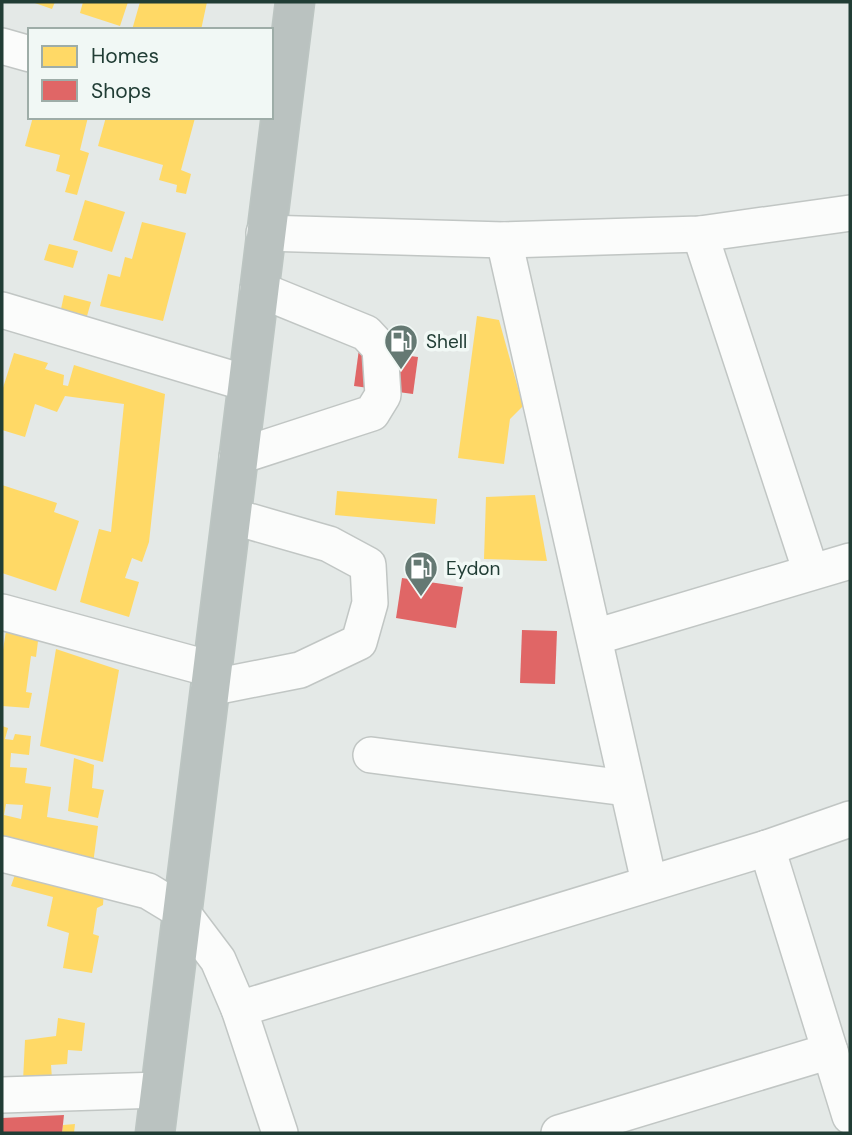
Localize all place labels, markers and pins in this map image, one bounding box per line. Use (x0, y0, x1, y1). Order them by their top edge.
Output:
fuel station icon: Shell (382, 322, 420, 371)
place label: Shell (426, 329, 467, 354)
fuel station icon: Eydon (402, 549, 440, 598)
place label: Eydon (446, 556, 501, 581)

